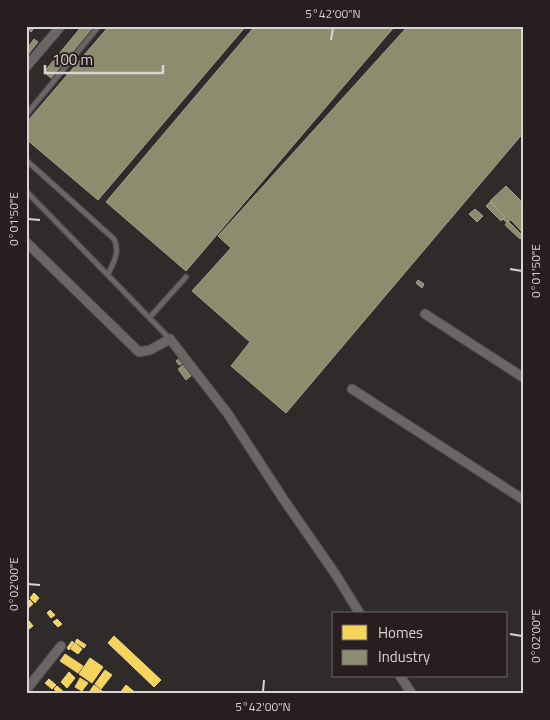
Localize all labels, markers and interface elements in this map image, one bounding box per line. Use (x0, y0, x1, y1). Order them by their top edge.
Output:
text: 5°42'00"N (305, 4, 361, 23)
scale bar (45, 42, 162, 74)
text: 100 m (52, 48, 93, 71)
text: 0°01'50"E (4, 192, 23, 246)
text: 0°01'50"E (526, 244, 545, 298)
text: 0°02'00"E (4, 557, 23, 611)
text: 0°02'00"E (526, 609, 545, 663)
legend (332, 612, 508, 678)
text: Homes (378, 621, 423, 644)
text: Industry (378, 645, 430, 668)
text: 5°42'00"N (235, 697, 291, 716)

